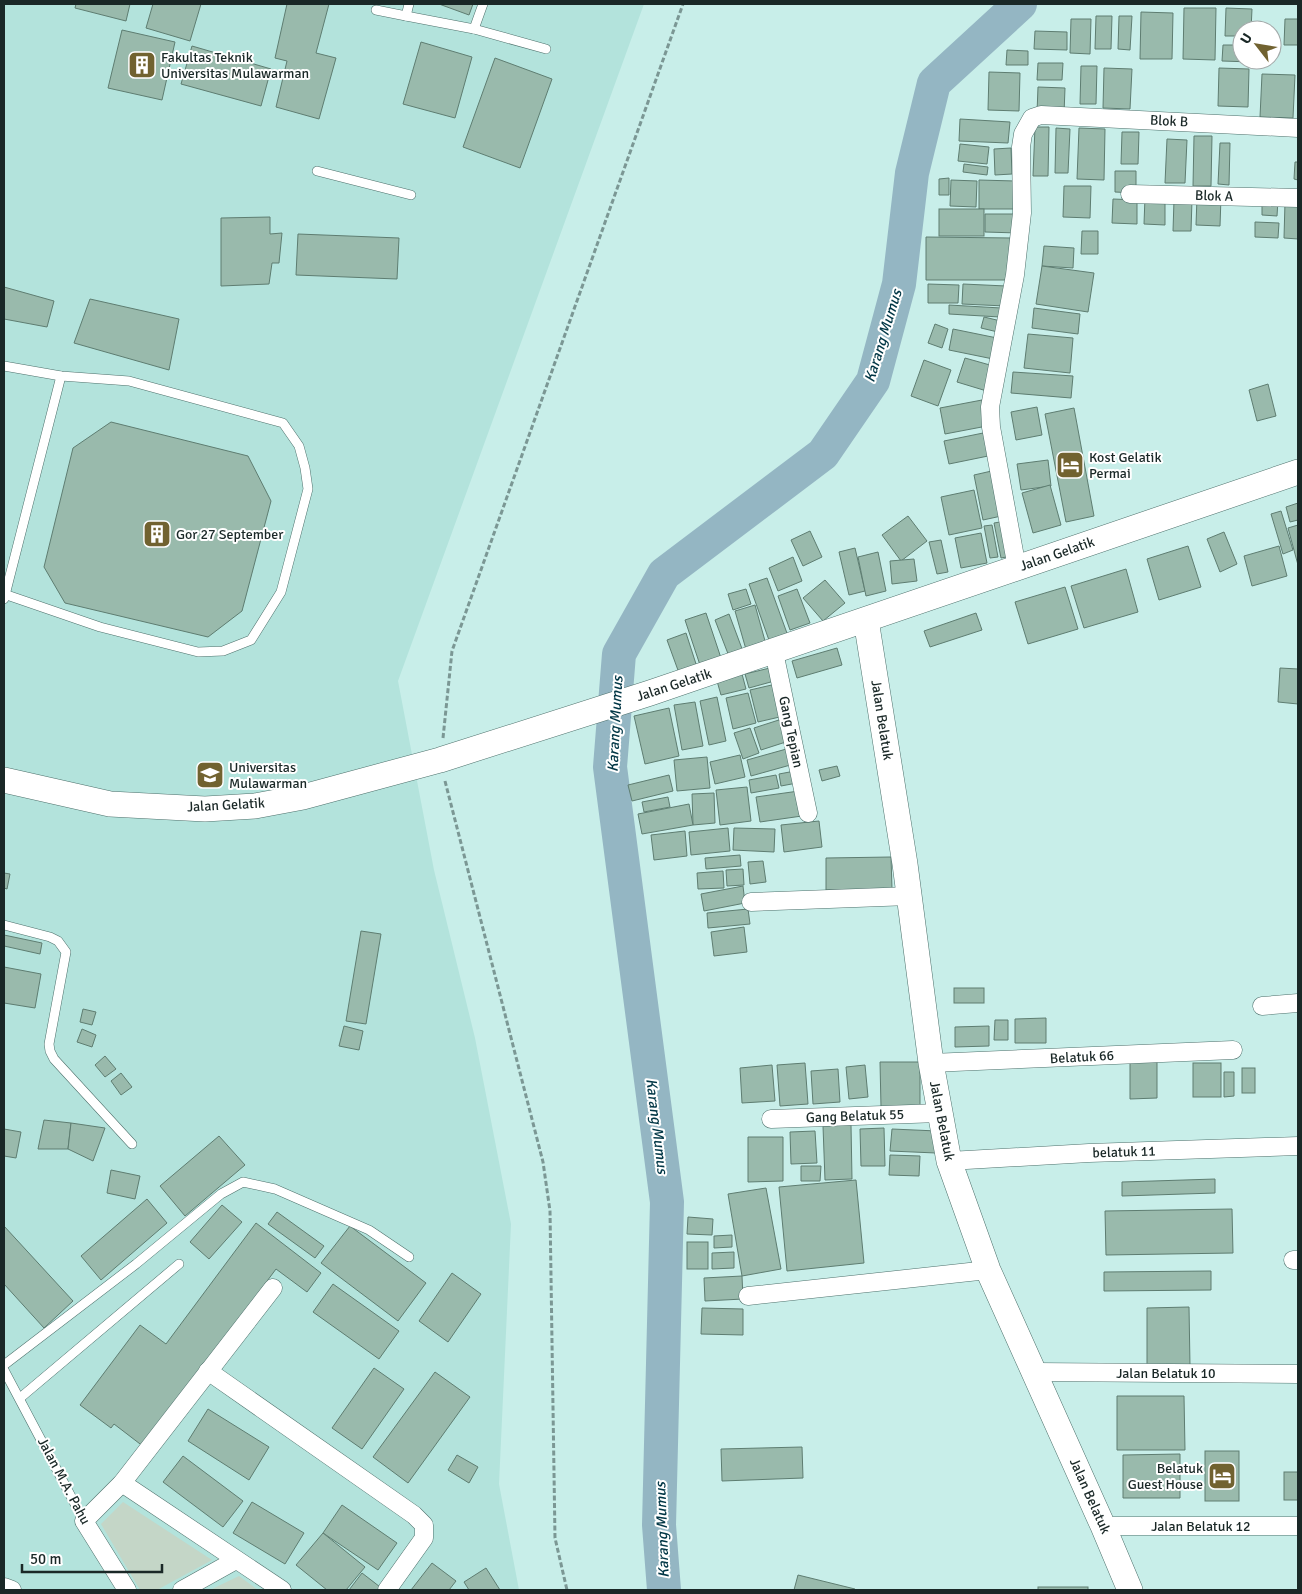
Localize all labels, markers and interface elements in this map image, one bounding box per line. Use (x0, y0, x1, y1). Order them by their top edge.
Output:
north arrow (1232, 20, 1282, 70)
text: U (1237, 30, 1256, 47)
place label: Fakultas Teknik Universitas Mulawarman (161, 49, 309, 82)
building icon: Fakultas Teknik Universitas Mulawarman (127, 50, 157, 80)
street label: Blok B (1149, 112, 1189, 130)
street label: Blok A (1195, 187, 1234, 205)
water label: Karang Mumus (860, 286, 906, 385)
place label: Kost Gelatik Permai (1089, 449, 1161, 482)
hotel icon: Kost Gelatik Permai (1055, 450, 1085, 480)
building icon: Gor 27 September (142, 519, 172, 549)
place label: Gor 27 September (176, 526, 284, 543)
street label: Jalan Gelatik (1017, 533, 1097, 575)
street label: Jalan Gelatik (634, 665, 714, 705)
water label: Karang Mumus (603, 674, 627, 772)
street label: Jalan Belatuk (867, 679, 897, 761)
street label: Gang Tepian (775, 695, 807, 769)
place label: Universitas Mulawarman (229, 759, 307, 792)
school or university icon: Universitas Mulawarman (195, 760, 225, 790)
street label: Jalan Gelatik (187, 794, 265, 816)
street label: Belatuk 66 (1049, 1047, 1115, 1067)
water label: Karang Mumus (642, 1077, 672, 1176)
street label: Jalan Belatuk (926, 1080, 958, 1162)
street label: Gang Belatuk 55 (805, 1106, 905, 1126)
street label: belatuk 11 (1092, 1142, 1156, 1162)
street label: Jalan Belatuk 10 (1116, 1365, 1216, 1382)
street label: Jalan M.A. Pahu (34, 1435, 94, 1527)
street label: Jalan Belatuk (1066, 1456, 1114, 1536)
place label: Belatuk Guest House (1128, 1460, 1203, 1493)
hotel icon: Belatuk Guest House (1207, 1461, 1237, 1491)
water label: Karang Mumus (651, 1480, 673, 1578)
street label: Jalan Belatuk 12 (1151, 1518, 1251, 1535)
scale bar (22, 1542, 162, 1574)
text: 50 m (30, 1550, 61, 1568)

